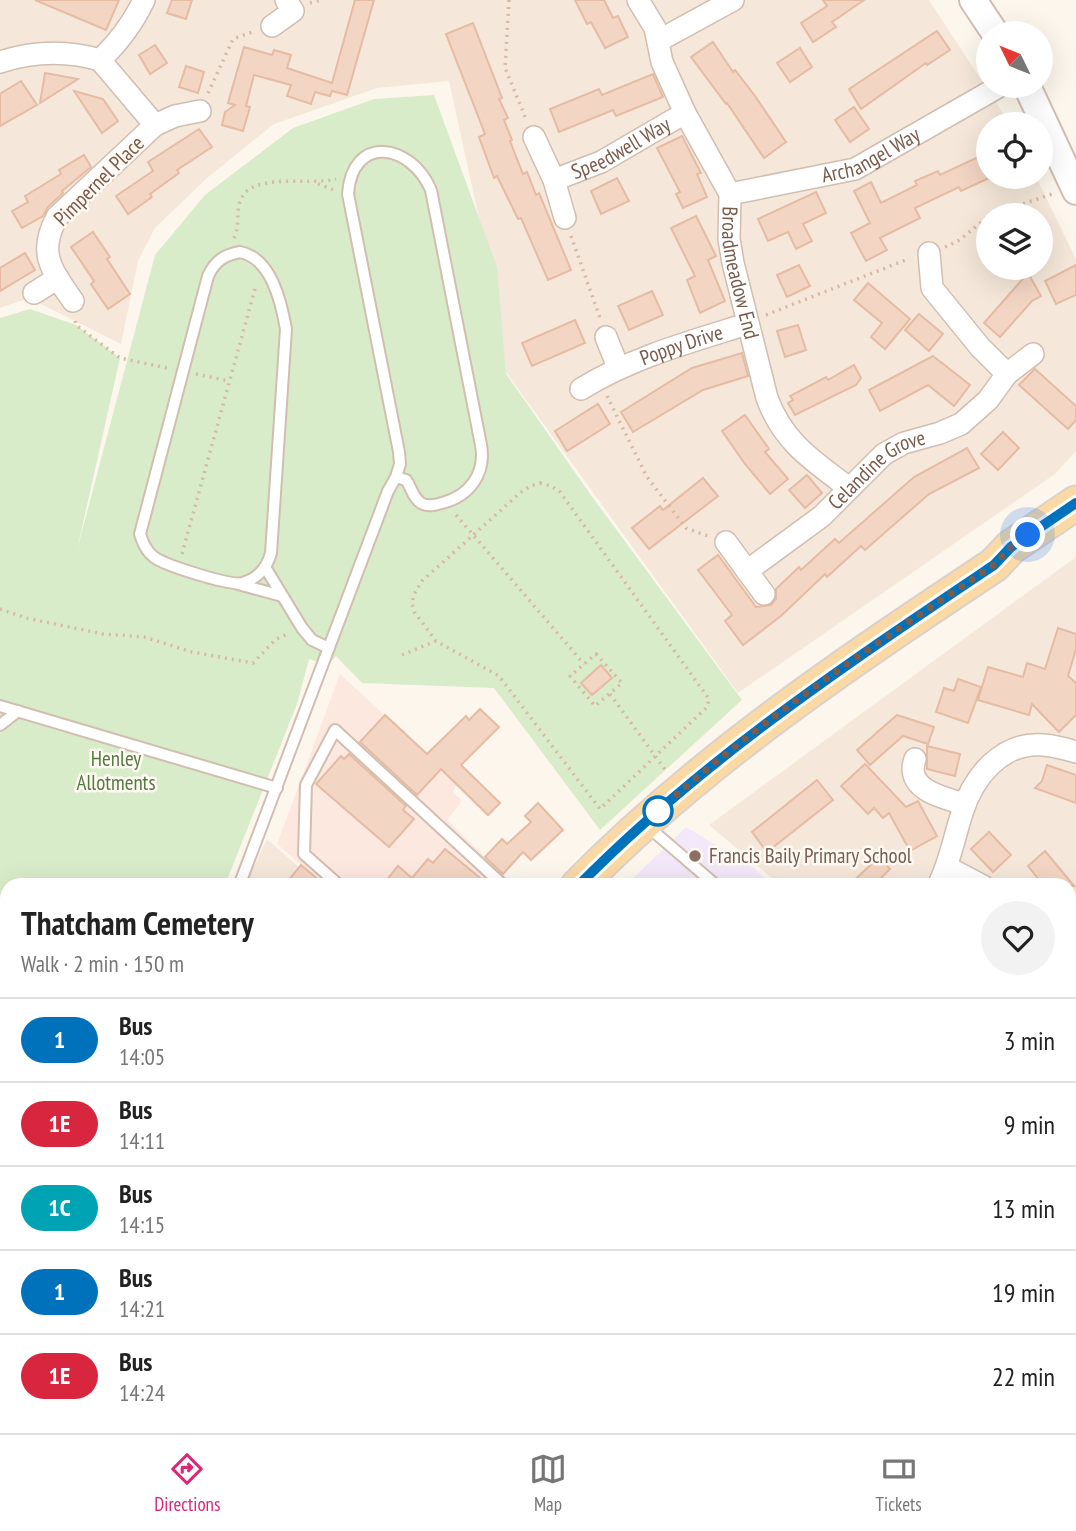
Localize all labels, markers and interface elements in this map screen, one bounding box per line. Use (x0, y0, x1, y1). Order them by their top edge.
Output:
north arrow (976, 21, 1054, 98)
map controls (976, 21, 1053, 280)
street label: Speedwell Way (567, 110, 675, 185)
button: locate (976, 112, 1053, 189)
street label: Archangel Way (819, 121, 925, 188)
street label: Pimpernel Place (48, 130, 150, 232)
button: layers (976, 203, 1053, 280)
street label: Broadmeadow End (716, 206, 766, 342)
street label: Poppy Drive (636, 318, 726, 371)
street label: Celandine Grove (822, 424, 928, 515)
your location (1010, 517, 1045, 552)
park label: Henley Allotments (76, 745, 156, 796)
unlabelled marker (643, 796, 673, 826)
place label: Francis Baily Primary School (709, 842, 912, 869)
marker: Francis Baily Primary School (687, 848, 703, 864)
text: Thatcham Cemetery (21, 901, 254, 944)
button: heart (981, 901, 1055, 975)
text: Walk · 2 min · 150 m (21, 949, 184, 978)
text: Bus (119, 1009, 152, 1042)
text: 1 (54, 1024, 65, 1055)
text: 3 min (1004, 1024, 1055, 1057)
text: 14:05 (119, 1042, 165, 1071)
text: Bus (119, 1093, 152, 1126)
text: 1E (49, 1108, 70, 1139)
text: 9 min (1004, 1108, 1055, 1141)
text: 14:11 (119, 1126, 165, 1155)
text: Bus (119, 1177, 152, 1210)
text: 1C (48, 1192, 71, 1223)
text: 13 min (992, 1192, 1055, 1225)
text: 14:15 (119, 1210, 165, 1239)
text: Bus (119, 1261, 152, 1294)
text: 1 (54, 1276, 65, 1307)
text: 19 min (992, 1276, 1055, 1309)
text: 14:21 (119, 1294, 165, 1323)
text: Bus (119, 1345, 152, 1378)
text: 1E (49, 1360, 70, 1391)
text: 22 min (992, 1360, 1055, 1393)
text: 14:24 (119, 1378, 165, 1407)
tab: Directions (154, 1450, 220, 1516)
tab: Map (529, 1450, 567, 1516)
tab: Tickets (876, 1450, 922, 1516)

